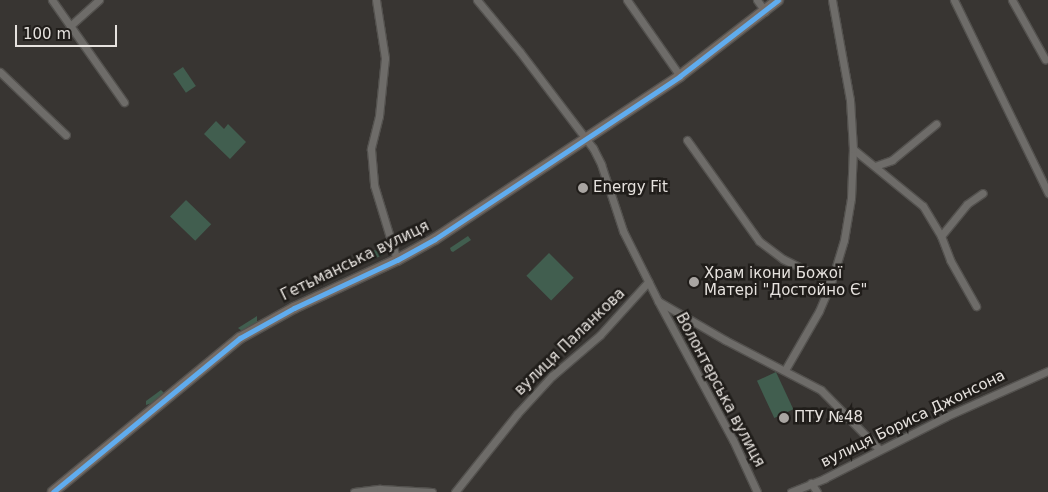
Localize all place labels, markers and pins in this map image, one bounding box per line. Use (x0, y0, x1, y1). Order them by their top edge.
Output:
place label: Energy Fit (593, 179, 668, 197)
marker: Energy Fit (577, 182, 589, 194)
place label: Храм ікони Божої Матері "Достойно Є" (704, 264, 867, 299)
marker: Храм ікони Божої Матері "Достойно Є" (688, 276, 700, 288)
place label: ПТУ №48 (794, 409, 863, 427)
marker: ПТУ №48 (778, 412, 790, 424)

